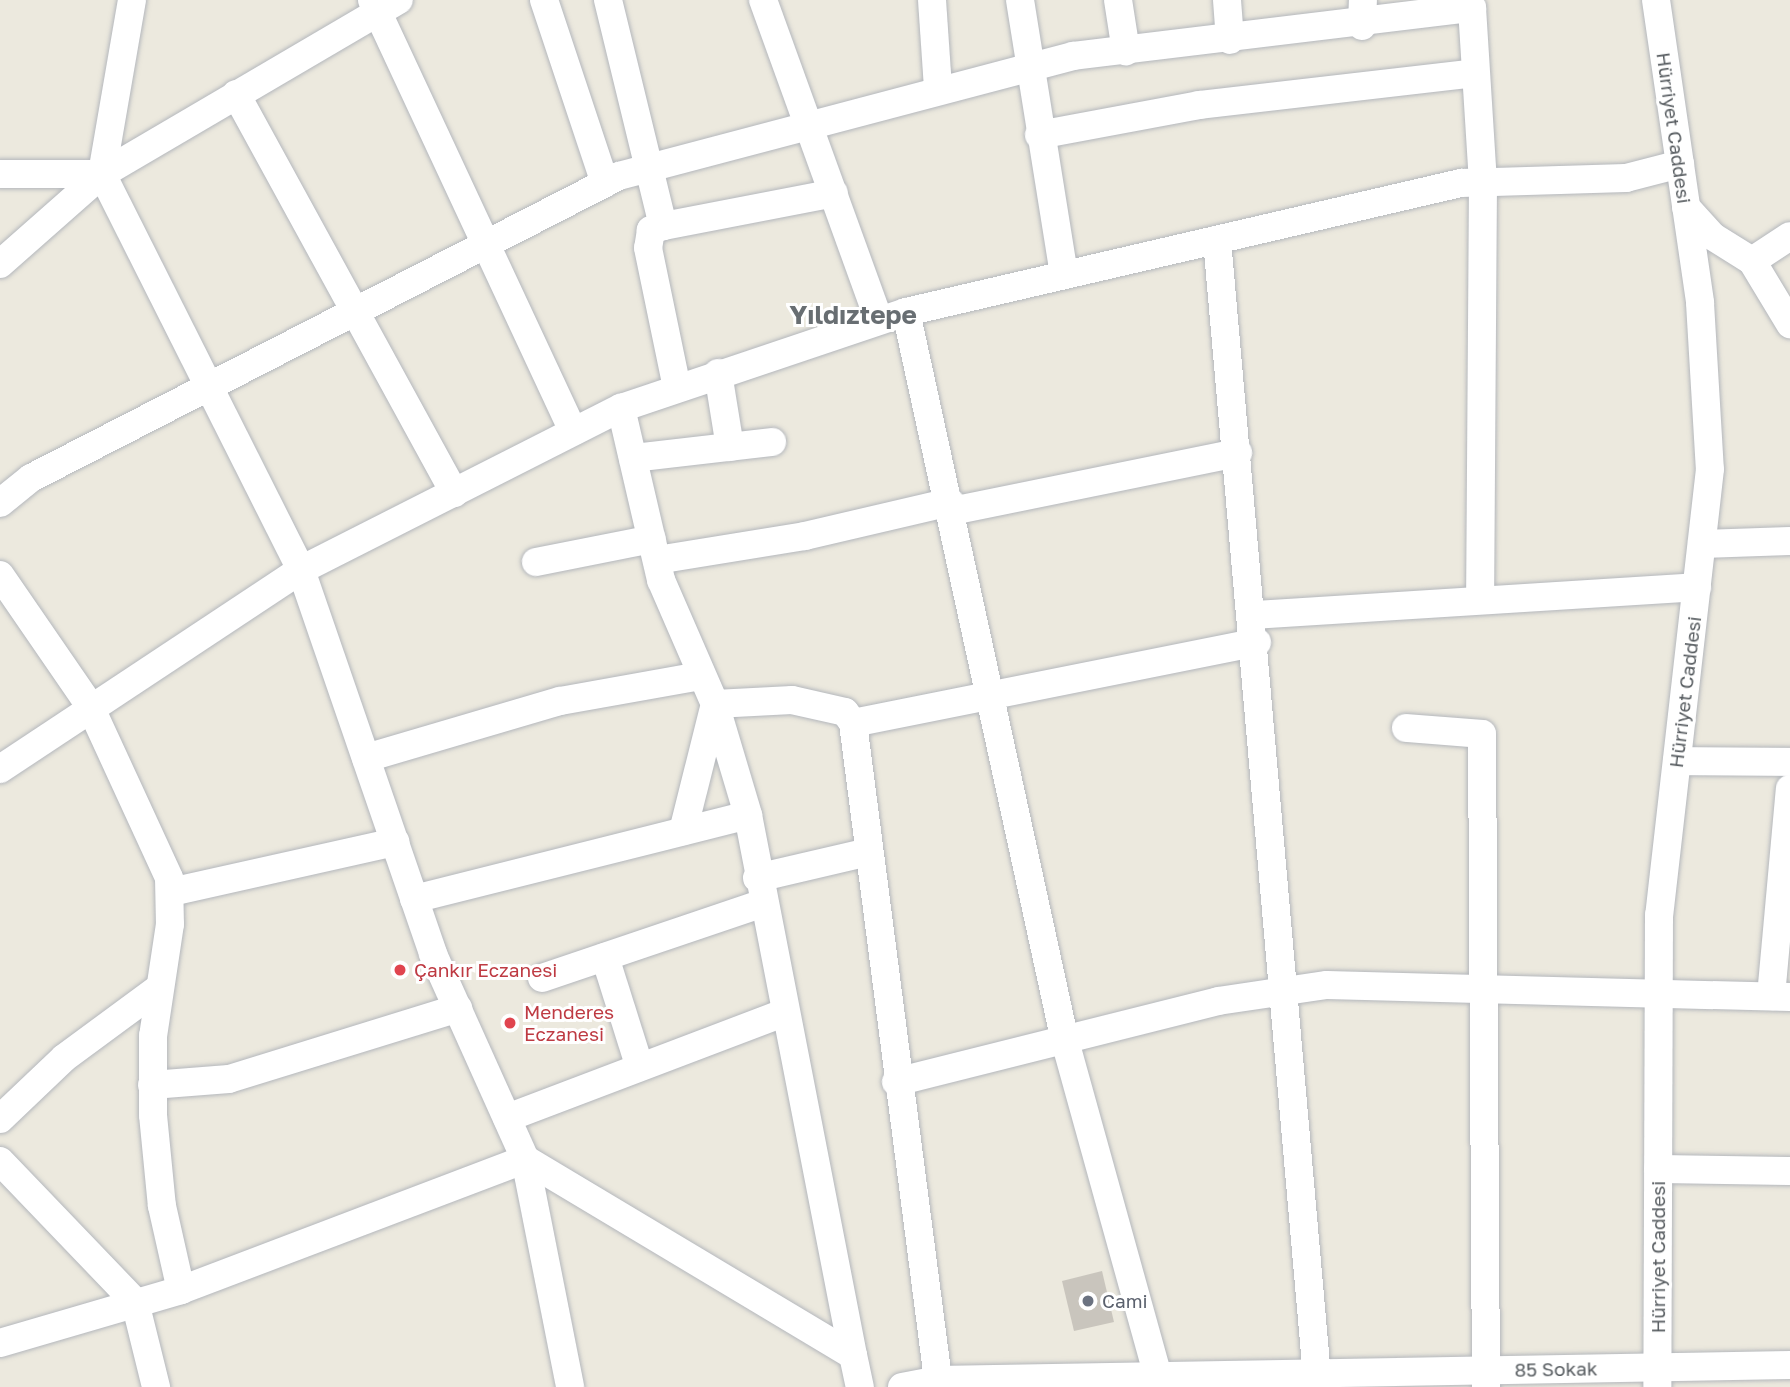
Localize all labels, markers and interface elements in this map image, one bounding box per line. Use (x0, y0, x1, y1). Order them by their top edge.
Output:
street label: Hürriyet Caddesi (1652, 51, 1696, 205)
district label: Yıldıztepe (789, 299, 917, 331)
street label: Hürriyet Caddesi (1664, 615, 1706, 769)
place label: Çankır Eczanesi (414, 959, 557, 981)
marker: Çankır Eczanesi (392, 962, 408, 978)
place label: Menderes Eczanesi (524, 1001, 614, 1045)
marker: Menderes Eczanesi (502, 1015, 518, 1031)
street label: Hürriyet Caddesi (1647, 1181, 1669, 1333)
place label: Cami (1102, 1290, 1148, 1312)
marker: Cami (1080, 1293, 1096, 1309)
street label: 85 Sokak (1514, 1357, 1598, 1381)

